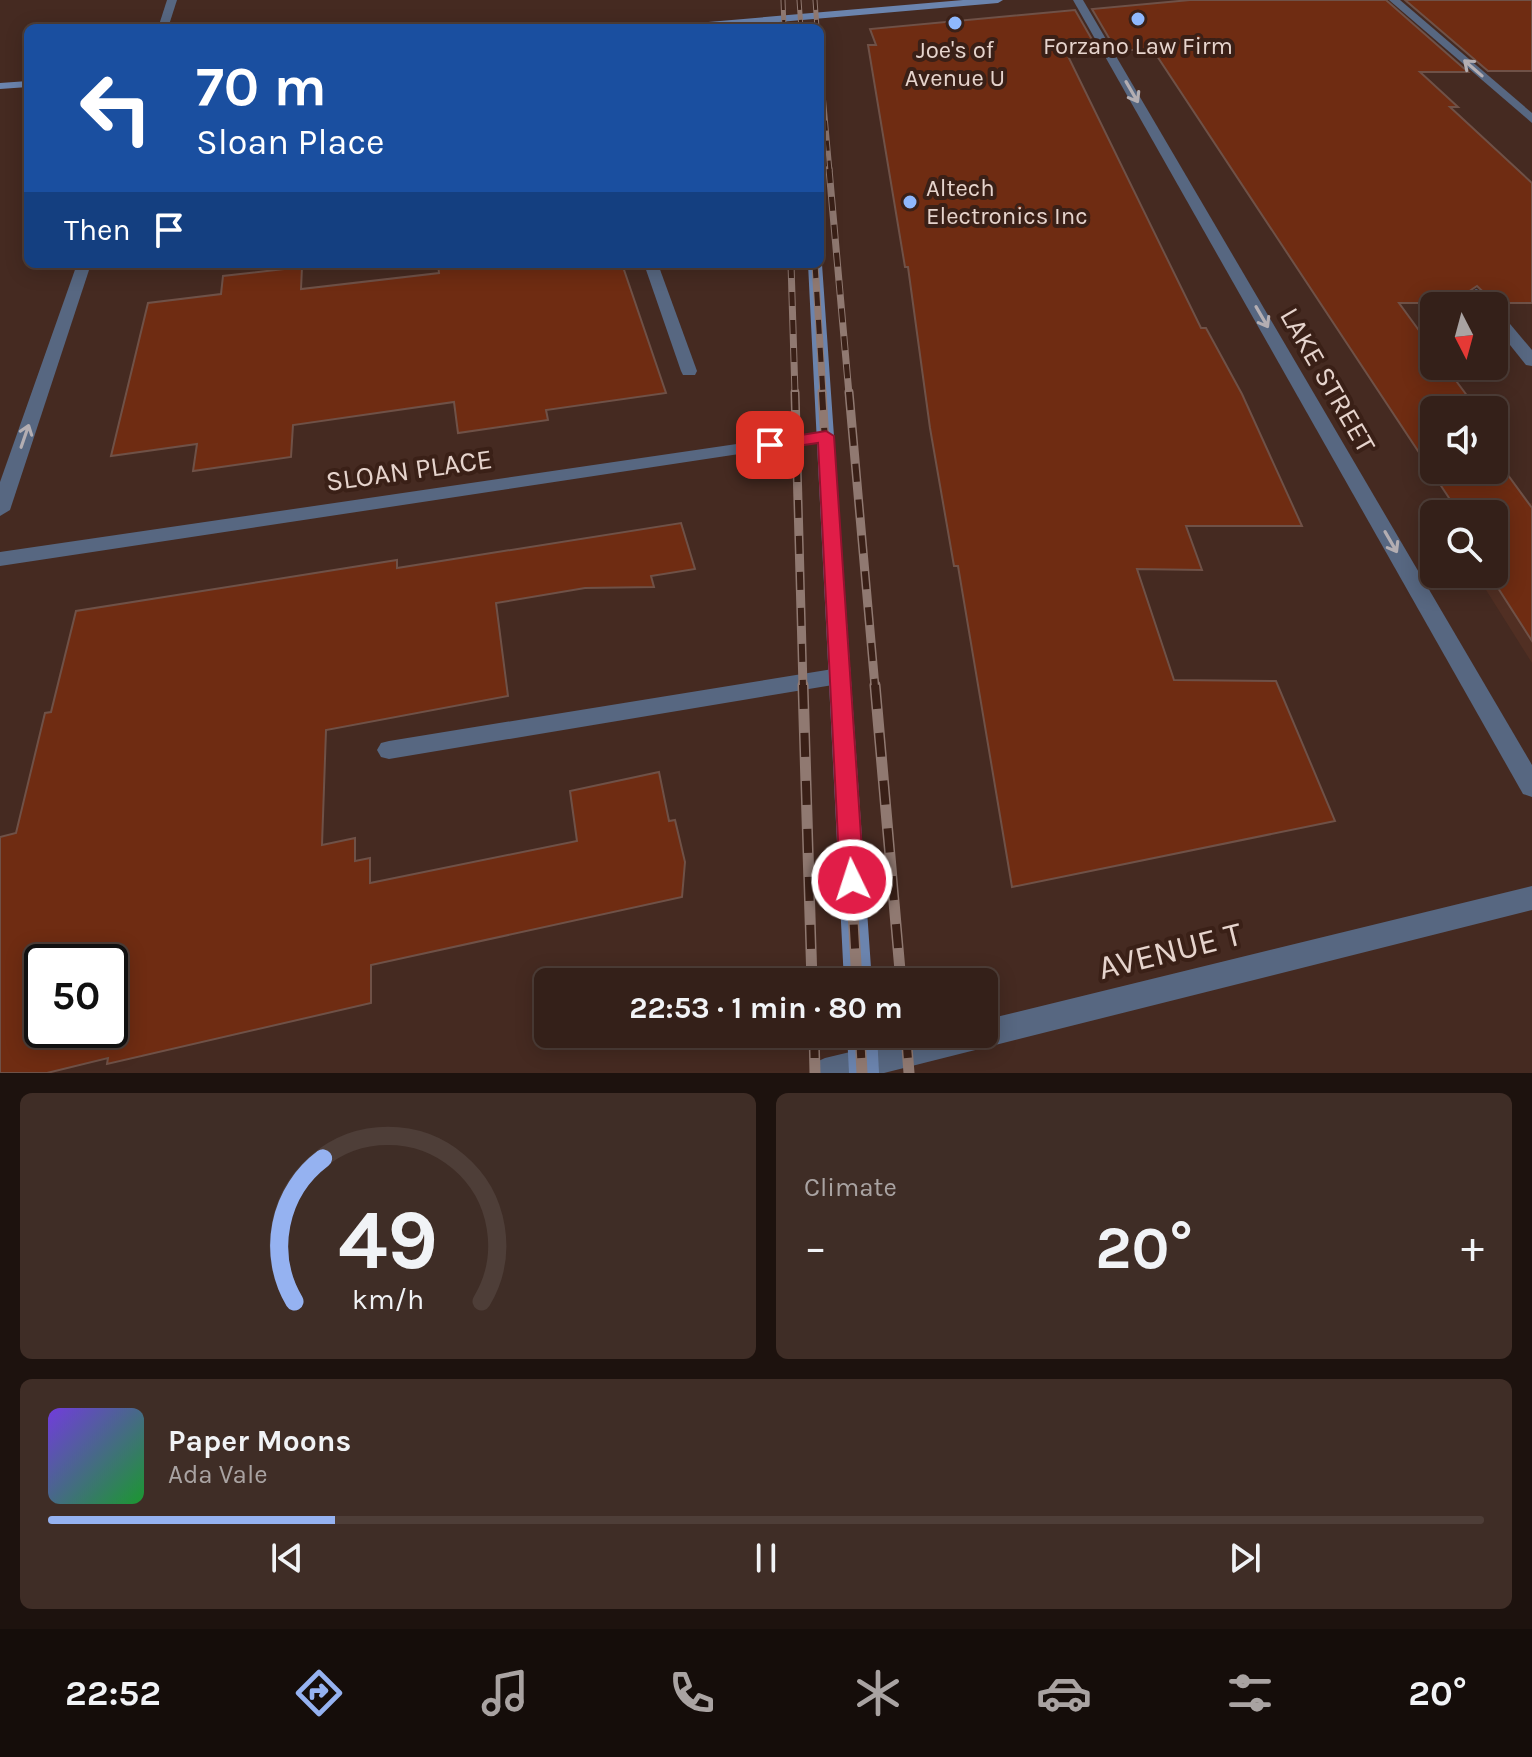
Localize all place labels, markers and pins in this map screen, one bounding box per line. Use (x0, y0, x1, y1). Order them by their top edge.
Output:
marker: Forzano Law Firm (1129, 10, 1147, 28)
marker: Joe's of Avenue U (946, 14, 964, 32)
place label: Forzano Law Firm (1043, 32, 1233, 60)
place label: Joe's of Avenue U (905, 36, 1005, 92)
place label: Altech Electronics Inc (926, 174, 1088, 230)
marker: Altech Electronics Inc (901, 193, 919, 211)
pin (736, 411, 804, 479)

